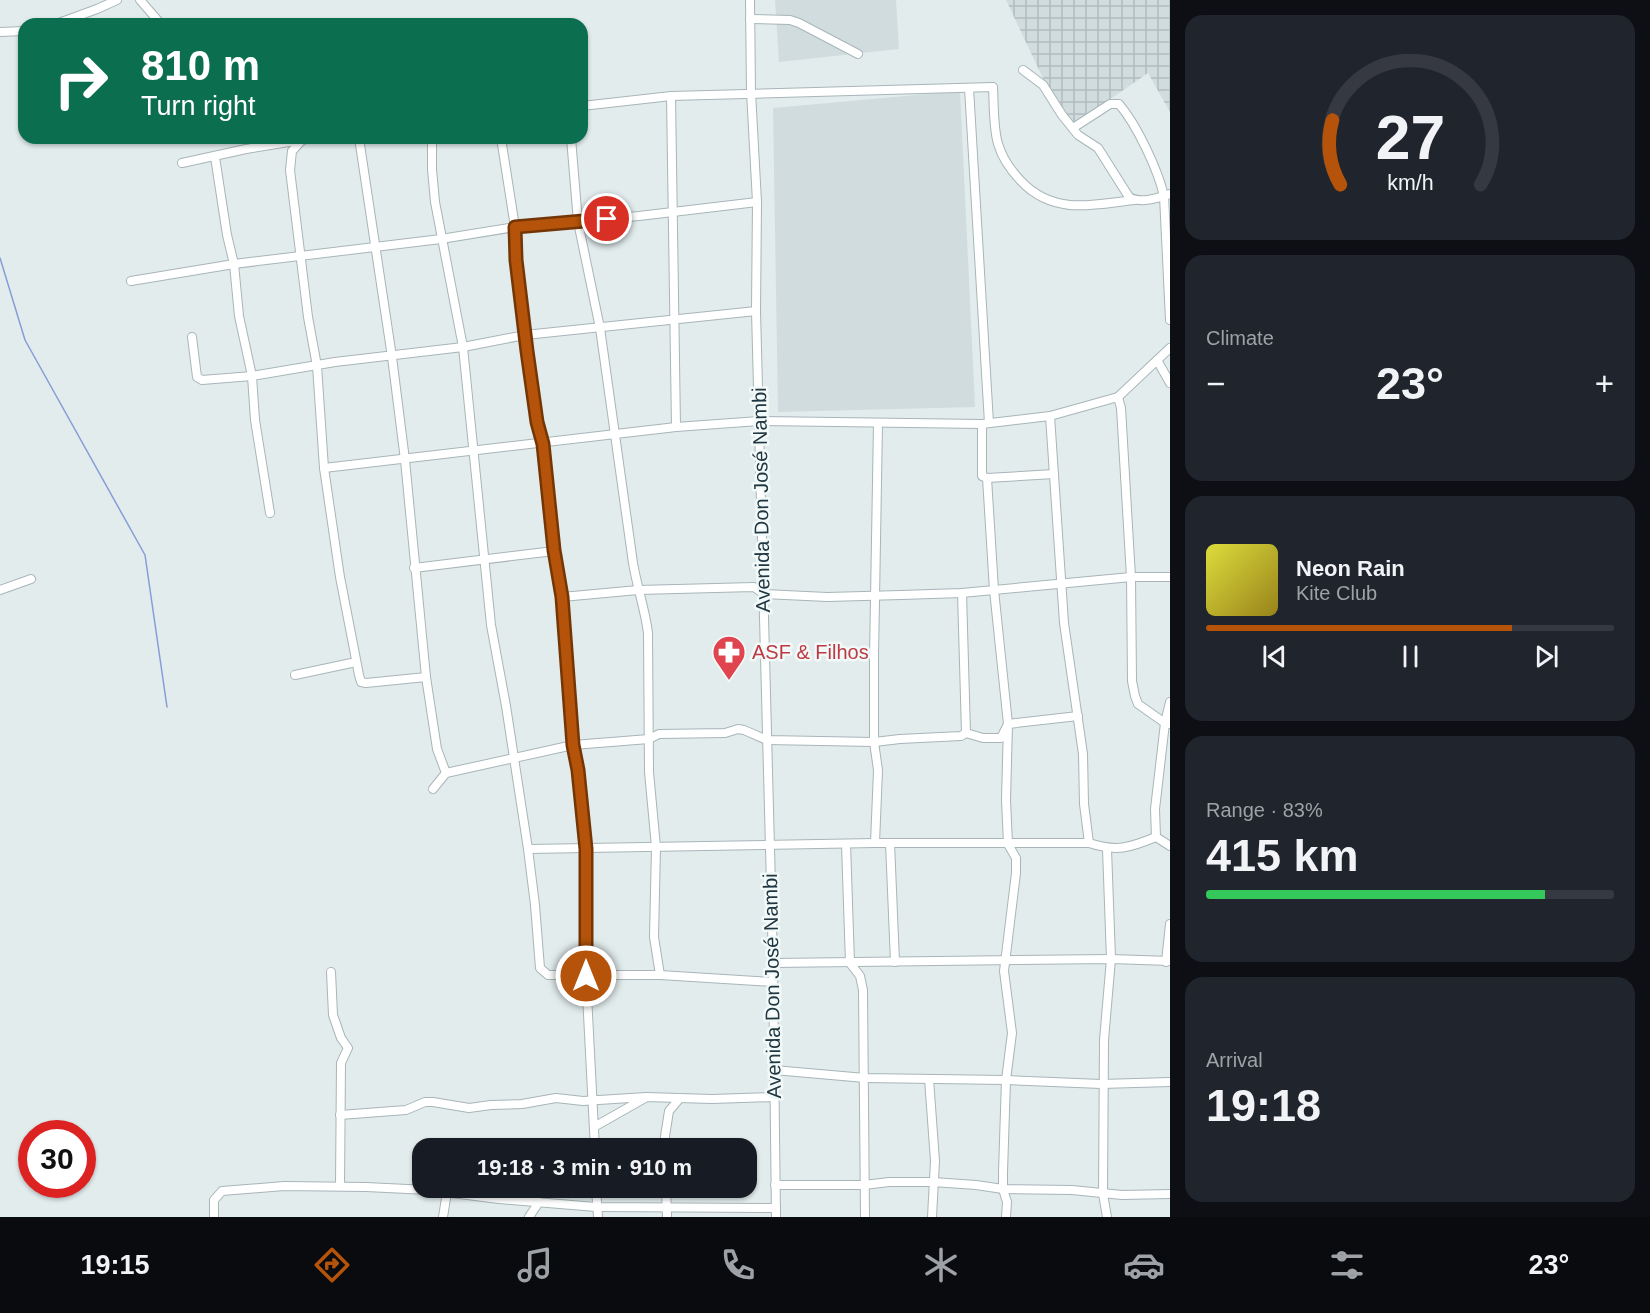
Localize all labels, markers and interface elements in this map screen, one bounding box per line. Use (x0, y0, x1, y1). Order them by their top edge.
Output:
icon: right (42, 42, 120, 120)
text: 810 m (141, 42, 260, 89)
text: Turn right (141, 91, 256, 121)
text: 27 (1375, 103, 1445, 172)
text: km/h (1387, 171, 1433, 195)
pin (581, 193, 632, 244)
icon: arrive (590, 202, 623, 235)
text: Climate (1206, 327, 1274, 349)
text: 23° (1376, 358, 1444, 409)
text: − (1206, 365, 1225, 402)
text: + (1595, 365, 1614, 402)
street label: Avenida Don José Nambi (748, 387, 774, 613)
text: Neon Rain (1296, 556, 1405, 581)
text: Kite Club (1296, 582, 1377, 604)
pharmacy icon: ASF & Filhos (711, 634, 747, 681)
icon: previous (1258, 640, 1291, 673)
icon: pause (1394, 640, 1427, 673)
icon: next (1530, 640, 1563, 673)
place label: ASF & Filhos (752, 641, 869, 663)
text: Range · 83% (1206, 799, 1323, 821)
text: 415 km (1206, 830, 1359, 881)
street label: Avenida Don José Nambi (759, 873, 785, 1099)
position arrow (554, 944, 618, 1008)
text: Arrival (1206, 1049, 1263, 1071)
text: 19:18 (1206, 1080, 1321, 1131)
speed limit sign: 30 (18, 1120, 96, 1198)
text: 19:18 · 3 min · 910 m (477, 1155, 692, 1180)
icon: directions (311, 1244, 353, 1286)
icon: music (514, 1244, 556, 1286)
icon: phone (717, 1244, 759, 1286)
icon: climate (920, 1244, 962, 1286)
icon: car (1123, 1244, 1165, 1286)
icon: filters (1326, 1244, 1368, 1286)
text: 19:15 (81, 1250, 150, 1280)
text: 23° (1529, 1250, 1569, 1280)

